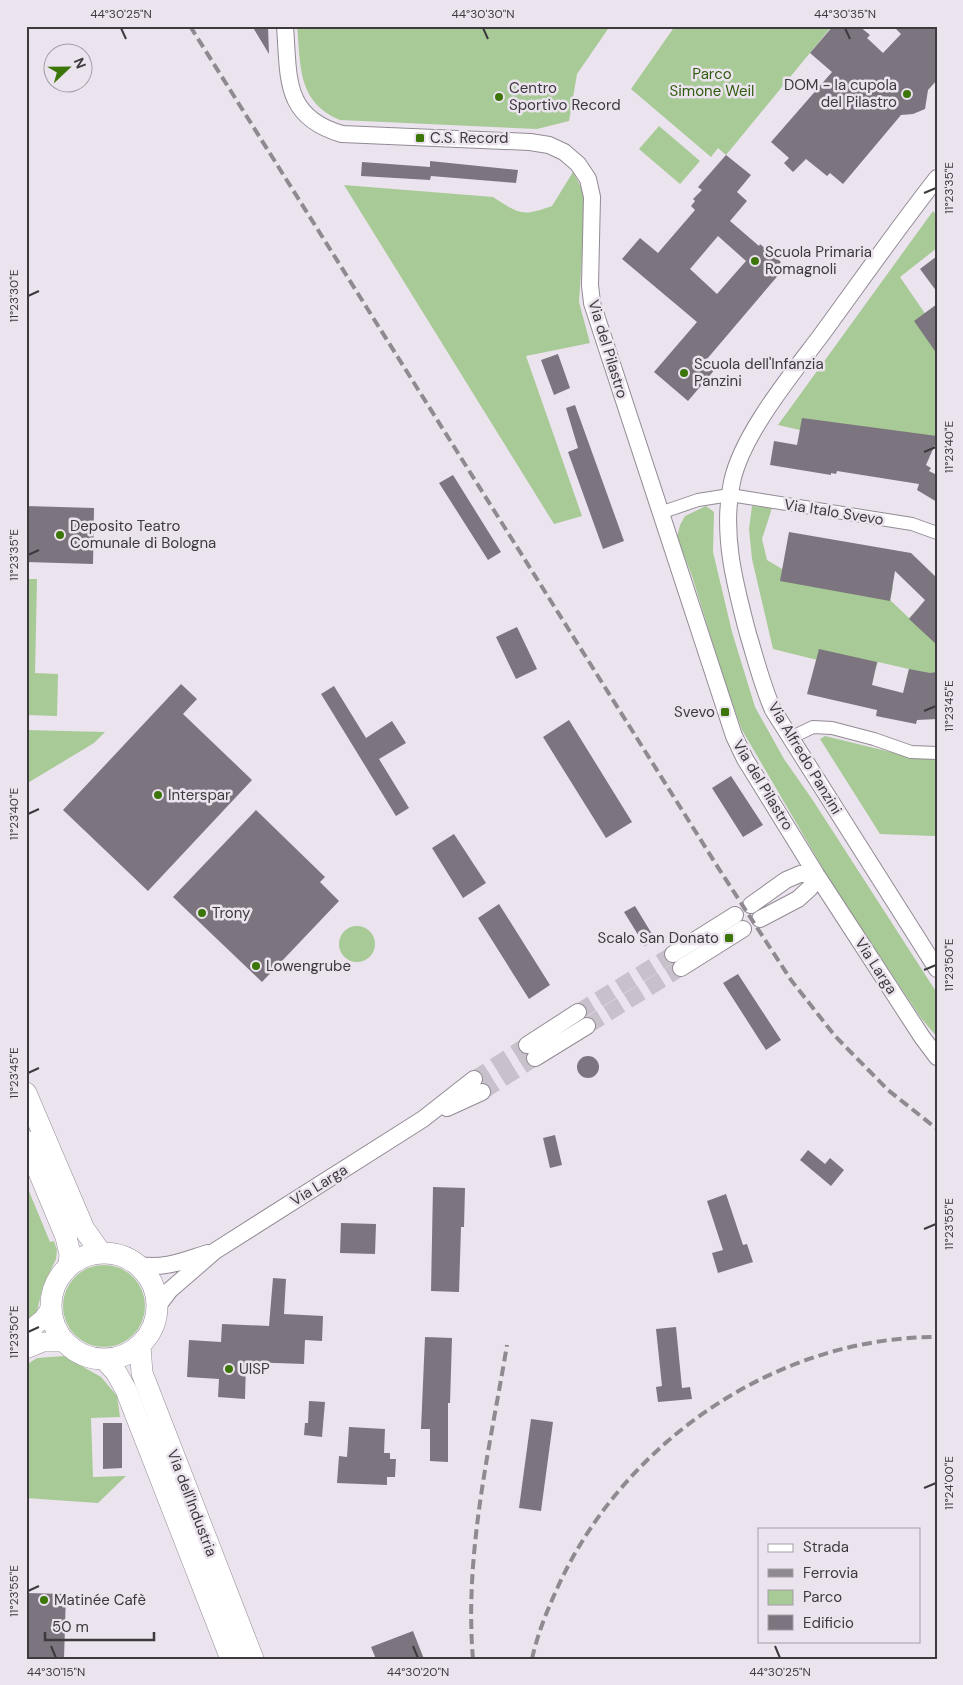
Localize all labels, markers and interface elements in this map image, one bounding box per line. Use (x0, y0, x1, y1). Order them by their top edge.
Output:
text: 44°30'25"N (90, 6, 152, 22)
text: 44°30'30"N (452, 6, 514, 22)
text: 44°30'35"N (814, 6, 876, 22)
north arrow (42, 42, 92, 92)
text: N (70, 55, 90, 71)
park label: Parco Simone Weil (670, 64, 754, 101)
place label: DOM - la cupola del Pilastro (784, 75, 897, 112)
place label: Centro Sportivo Record (509, 78, 621, 115)
marker: DOM - la cupola del Pilastro (901, 88, 913, 100)
marker: Centro Sportivo Record (493, 91, 505, 103)
place label: C.S. Record (430, 128, 509, 148)
marker: C.S. Record (414, 132, 426, 144)
text: 11°23'35"E (941, 162, 957, 214)
place label: Scuola Primaria Romagnoli (765, 242, 872, 279)
marker: Scuola Primaria Romagnoli (749, 255, 761, 267)
text: 11°23'30"E (6, 269, 22, 323)
street label: Via del Pilastro (584, 297, 633, 401)
place label: Scuola dell'Infanzia Panzini (694, 354, 824, 391)
marker: Scuola dell'Infanzia Panzini (678, 367, 690, 379)
text: 11°23'40"E (941, 420, 957, 473)
street label: Via Italo Svevo (783, 494, 885, 530)
place label: Deposito Teatro Comunale di Bologna (70, 516, 216, 553)
text: 11°23'35"E (6, 529, 22, 581)
marker: Deposito Teatro Comunale di Bologna (54, 529, 66, 541)
text: 11°23'45"E (941, 680, 957, 732)
street label: Via Alfredo Panzini (763, 698, 847, 818)
place label: Svevo (674, 702, 715, 722)
marker: Svevo (719, 706, 731, 718)
street label: Via del Pilastro (728, 736, 798, 834)
place label: Interspar (168, 785, 231, 805)
text: 11°23'40"E (6, 787, 22, 840)
marker: Interspar (152, 789, 164, 801)
place label: Trony (212, 903, 251, 923)
marker: Trony (196, 907, 208, 919)
place label: Scalo San Donato (598, 928, 719, 948)
marker: Scalo San Donato (723, 932, 735, 944)
street label: Via Larga (850, 934, 902, 998)
text: 11°23'50"E (941, 938, 957, 991)
place label: Lowengrube (266, 956, 351, 976)
marker: Lowengrube (250, 960, 262, 972)
text: 11°23'45"E (6, 1047, 22, 1099)
street label: Via Larga (287, 1160, 351, 1210)
text: 11°23'55"E (941, 1198, 957, 1250)
text: 11°23'50"E (6, 1305, 22, 1358)
place label: UISP (239, 1359, 270, 1379)
marker: UISP (223, 1363, 235, 1375)
street label: Via dell'Industria (162, 1447, 222, 1559)
text: 11°24'00"E (941, 1456, 957, 1510)
legend (758, 1528, 920, 1642)
text: Strada (803, 1537, 849, 1557)
text: Ferrovia (803, 1563, 858, 1583)
text: 11°23'55"E (6, 1565, 22, 1617)
text: Parco (803, 1587, 842, 1607)
place label: Matinée Cafè (54, 1590, 146, 1610)
marker: Matinée Cafè (38, 1594, 50, 1606)
scale bar (45, 1610, 154, 1642)
text: Edificio (803, 1613, 854, 1633)
text: 50 m (52, 1617, 89, 1637)
text: 44°30'15"N (27, 1664, 85, 1680)
text: 44°30'20"N (387, 1664, 449, 1680)
text: 44°30'25"N (749, 1664, 811, 1680)

